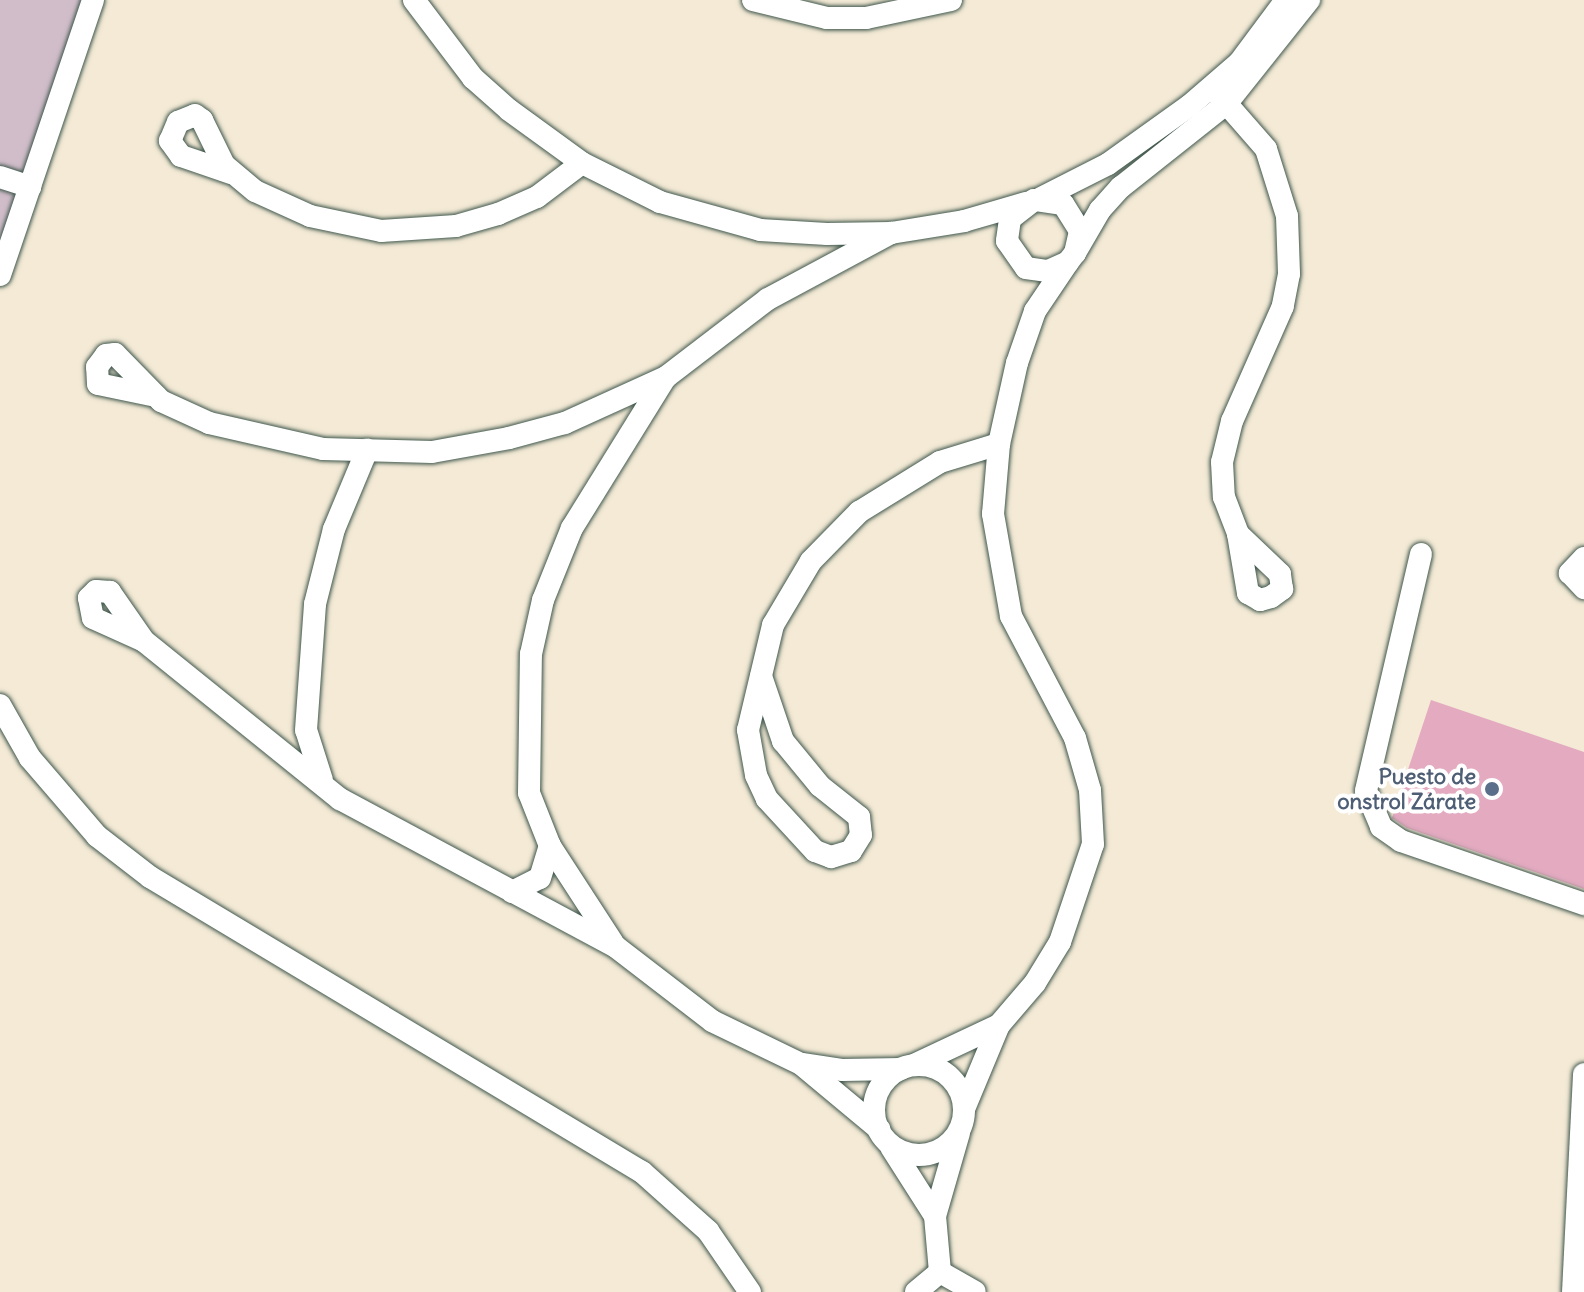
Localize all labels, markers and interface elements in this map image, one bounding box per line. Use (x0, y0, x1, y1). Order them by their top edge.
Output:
place label: Puesto de onstrol Zárate (1337, 763, 1476, 814)
marker: Puesto de onstrol Zárate (1483, 780, 1501, 798)

